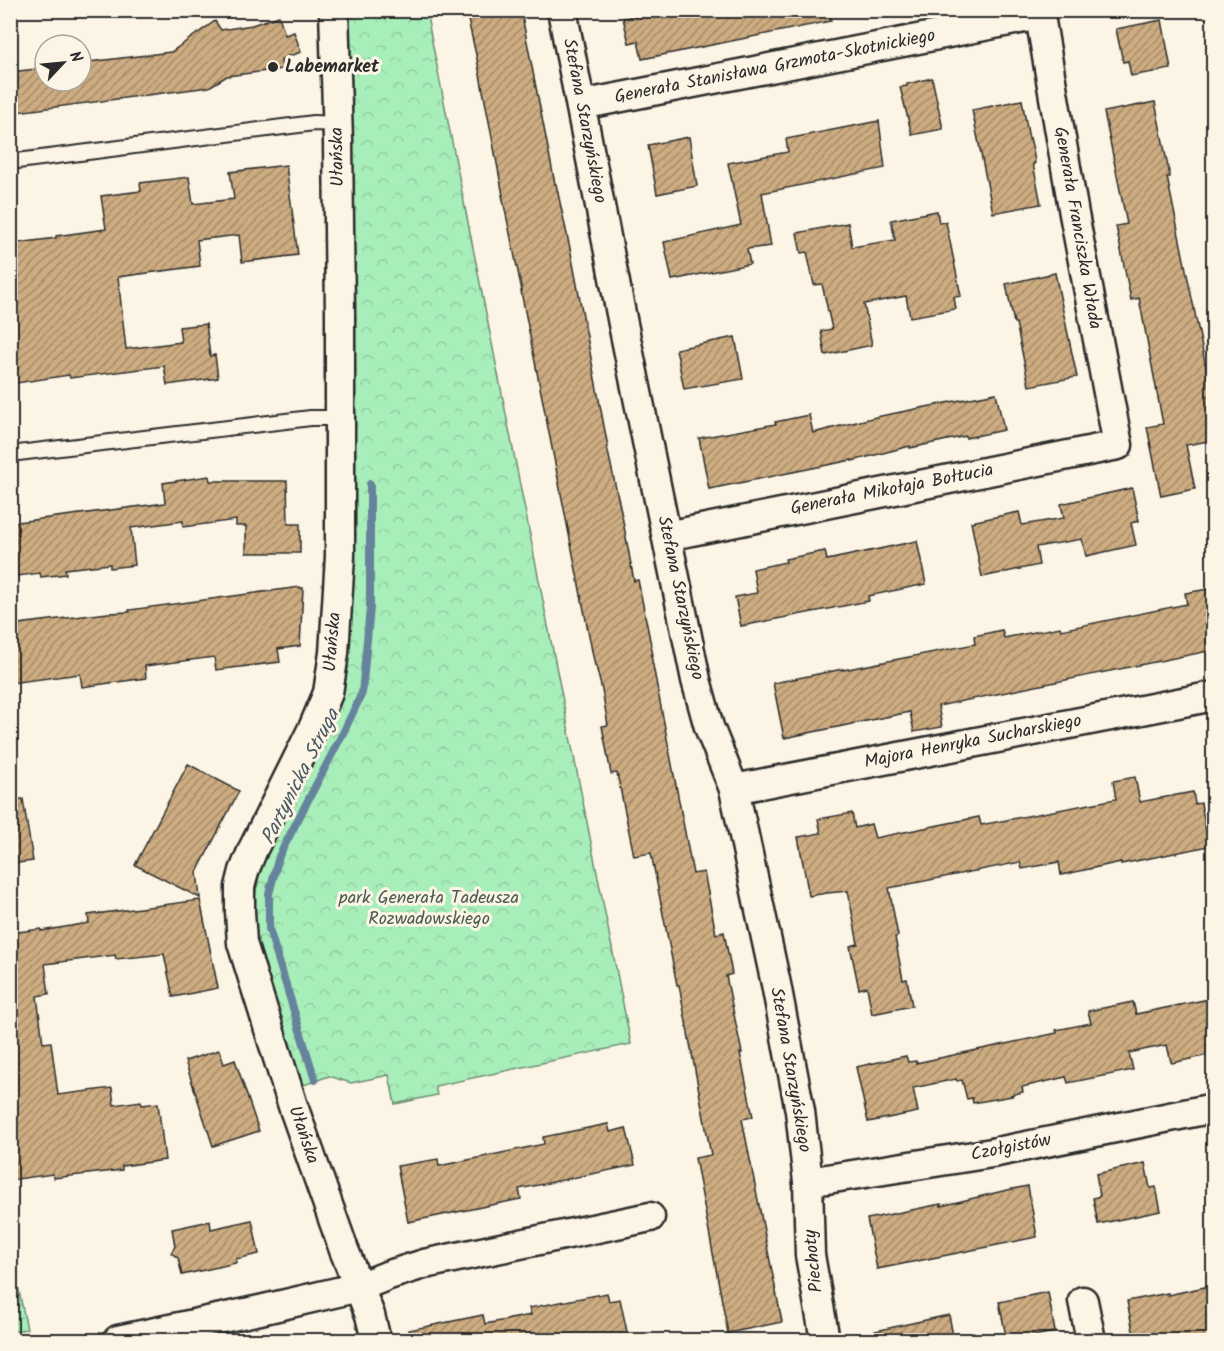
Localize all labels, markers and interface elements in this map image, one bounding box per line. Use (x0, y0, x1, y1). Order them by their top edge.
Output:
street label: Generała Stanisława Grzmota-Skotnickiego (612, 22, 938, 112)
north arrow (33, 33, 93, 93)
street label: Stefana Starzyńskiego (554, 36, 614, 206)
text: N (62, 47, 89, 67)
place label: Labemarket (285, 53, 380, 82)
marker: Labemarket (266, 60, 280, 74)
street label: Generała Franciszka Włada (1045, 124, 1109, 332)
street label: Ułańska (323, 127, 353, 187)
street label: Generała Mikołaja Bołtucia (788, 456, 996, 524)
street label: Stefana Starzyńskiego (648, 513, 712, 683)
street label: Ułańska (316, 611, 350, 673)
water label: Partynicka Struga (253, 702, 350, 850)
street label: Majora Henryka Sucharskiego (862, 707, 1084, 777)
park label: park Generała Tadeusza Rozwadowskiego (338, 884, 519, 934)
street label: Stefana Starzyńskiego (761, 985, 819, 1155)
street label: Ułańska (280, 1102, 326, 1168)
street label: Czołgistów (968, 1126, 1054, 1170)
street label: Piechoty (796, 1227, 832, 1294)

